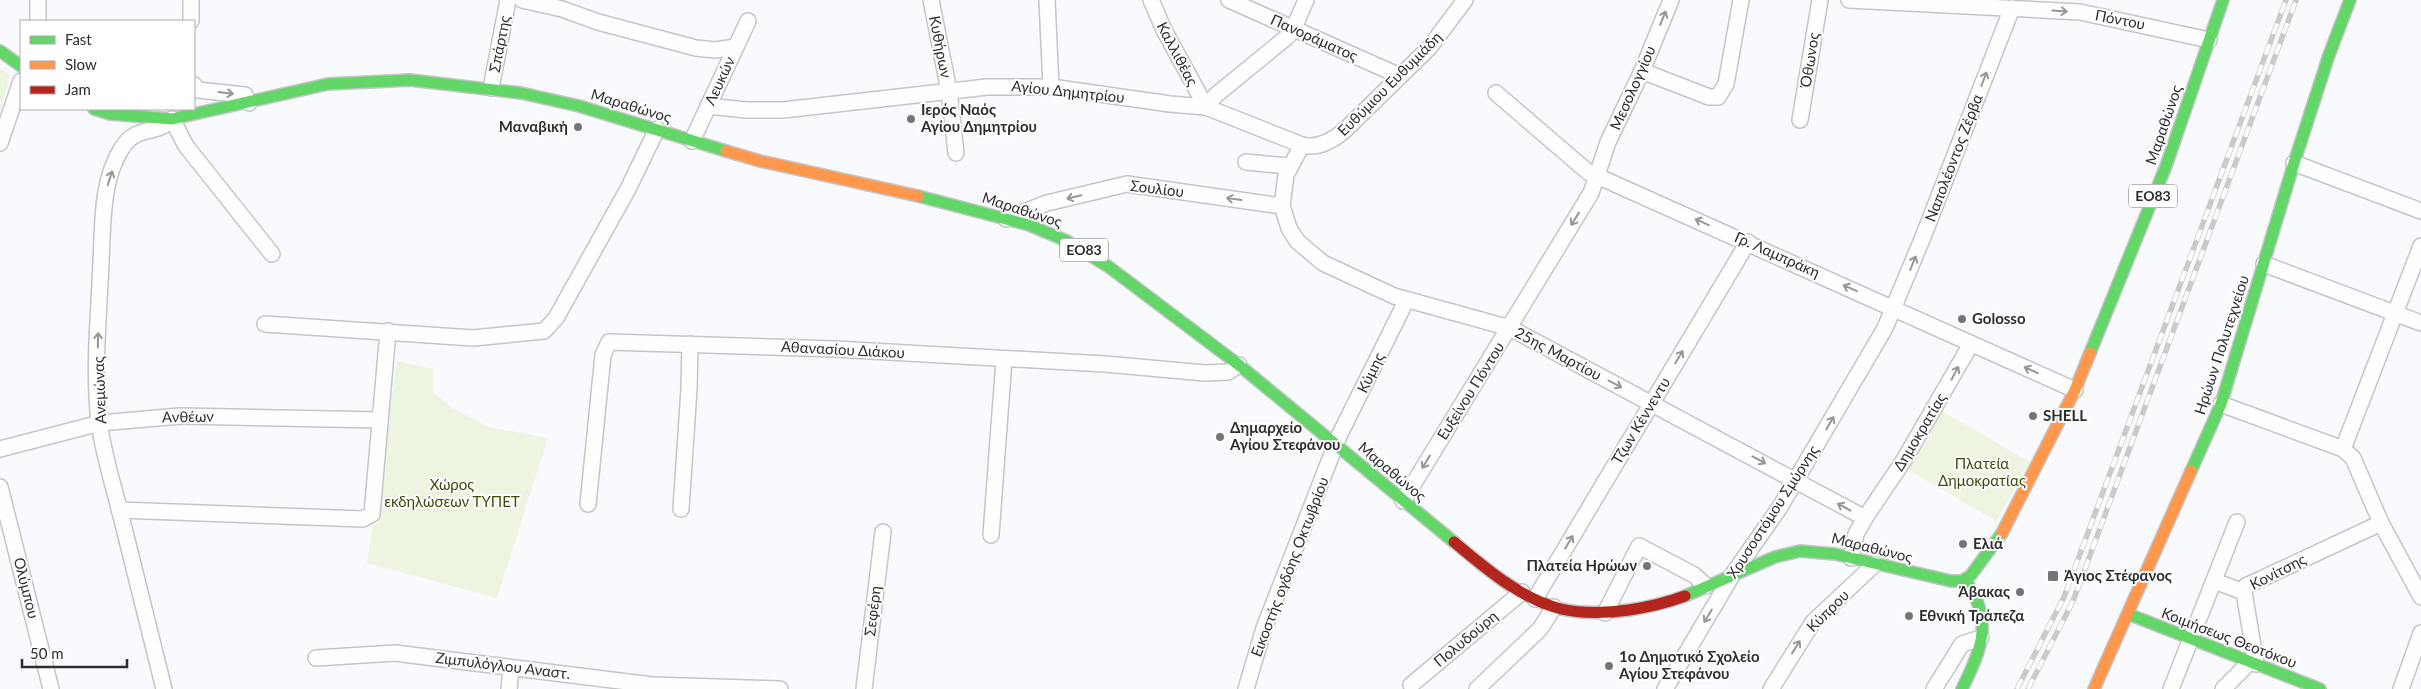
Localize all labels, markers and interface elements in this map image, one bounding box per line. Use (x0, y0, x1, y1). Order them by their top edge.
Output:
street label: Πόντου (2094, 5, 2147, 33)
one-way arrow (2052, 6, 2068, 15)
street label: Πανοράματος (1268, 10, 1361, 64)
one-way arrow (1660, 11, 1669, 26)
street label: Σπάρτης (485, 14, 513, 74)
street label: Κυθήρων (926, 14, 956, 80)
street label: Καλλιθέας (1154, 18, 1202, 89)
legend (20, 20, 195, 110)
street label: Ευθύμιου Ευθυμιάδη (1333, 27, 1445, 139)
text: Fast (65, 30, 92, 48)
street label: Όθωνος (1796, 31, 1822, 90)
street label: Μεσολογγίου (1605, 43, 1659, 133)
street label: Λευκών (700, 53, 738, 108)
text: Slow (65, 55, 97, 73)
one-way arrow (1980, 72, 1989, 87)
street label: Αγίου Δημητρίου (1011, 76, 1126, 106)
text: Jam (65, 80, 91, 98)
street label: Μαραθώνος (2141, 82, 2185, 167)
street label: Μαραθώνος (589, 84, 674, 126)
one-way arrow (218, 88, 234, 98)
street label: Ναπολέοντος Ζέρβα (1920, 91, 1986, 224)
place label: Ιερός Ναός Αγίου Δημητρίου (920, 100, 1037, 135)
marker: Ιερός Ναός Αγίου Δημητρίου (905, 113, 917, 125)
place label: Μαναβική (499, 117, 568, 135)
marker: Μαναβική (572, 121, 584, 133)
one-way arrow (106, 171, 115, 186)
street label: Σουλίου (1129, 176, 1185, 200)
road number: ΕΟ83 (2129, 185, 2177, 208)
street label: Μαραθώνος (980, 188, 1065, 230)
one-way arrow (1067, 192, 1083, 202)
one-way arrow (1226, 194, 1242, 204)
one-way arrow (1570, 212, 1580, 226)
one-way arrow (1695, 216, 1710, 226)
street label: Γρ. Λαμπράκη (1732, 227, 1823, 281)
road number: ΕΟ83 (1060, 238, 1108, 262)
one-way arrow (1908, 256, 1918, 271)
street label: Ηρώων Πολυτεχνείου (2190, 273, 2252, 417)
one-way arrow (1843, 283, 1858, 293)
place label: Golosso (1972, 309, 2026, 327)
marker: Golosso (1956, 313, 1968, 325)
street label: 25ης Μαρτίου (1512, 323, 1605, 383)
one-way arrow (94, 332, 103, 348)
street label: Αθανασίου Διάκου (781, 337, 905, 361)
street label: Ευξείνου Πόντου (1433, 338, 1508, 443)
street label: Κύμης (1353, 349, 1388, 396)
one-way arrow (1674, 351, 1684, 365)
street label: Ανεμώνας (89, 356, 109, 424)
one-way arrow (1950, 365, 1960, 380)
one-way arrow (2024, 365, 2039, 375)
street label: Τζων Κέννεντυ (1607, 374, 1673, 467)
one-way arrow (1607, 380, 1622, 389)
street label: Δημοκρατίας (1889, 389, 1949, 474)
place label: SHELL (2043, 406, 2087, 424)
street label: Ανθέων (162, 407, 214, 425)
marker: SHELL (2027, 410, 2039, 422)
one-way arrow (1825, 416, 1835, 430)
place label: Δημαρχείο Αγίου Στεφάνου (1229, 418, 1340, 453)
marker: Δημαρχείο Αγίου Στεφάνου (1214, 431, 1226, 443)
street label: Μαραθώνος (1355, 438, 1430, 505)
street label: Χρυσοστόμου Σμύρνης (1722, 441, 1822, 582)
park label: Πλατεία Δημοκρατίας (1938, 454, 2026, 489)
one-way arrow (1421, 455, 1431, 469)
one-way arrow (1751, 455, 1766, 465)
street label: Εικοστής ογδόης Οκτωβρίου (1246, 474, 1332, 659)
park label: Χώρος εκδηλώσεων ΤΥΠΕΤ (384, 475, 520, 510)
one-way arrow (1838, 501, 1852, 511)
street label: Μαραθώνος (1830, 528, 1915, 566)
place label: Ελιά (1973, 534, 2003, 552)
one-way arrow (1564, 536, 1574, 550)
marker: Ελιά (1957, 538, 1969, 550)
street label: Κονίτσης (2247, 549, 2309, 593)
street label: Ολύμπου (11, 555, 43, 620)
place label: Πλατεία Ηρώων (1526, 556, 1637, 574)
marker: Πλατεία Ηρώων (1641, 560, 1653, 572)
place label: Άγιος Στέφανος (2063, 566, 2172, 584)
marker: Άγιος Στέφανος (2046, 569, 2060, 583)
place label: Άβακας (1957, 582, 2010, 600)
street label: Σεφέρη (860, 585, 884, 637)
street label: Κύπρου (1802, 585, 1852, 635)
marker: Άβακας (2014, 586, 2026, 598)
street label: Κοιμήσεως Θεοτόκου (2159, 603, 2300, 671)
street label: Πολυδούρη (1430, 606, 1501, 670)
place label: Εθνική Τράπεζα (1919, 606, 2024, 624)
one-way arrow (1703, 609, 1713, 623)
marker: Εθνική Τράπεζα (1903, 610, 1915, 622)
scale bar (22, 636, 128, 668)
one-way arrow (1791, 641, 1801, 655)
text: 50 m (30, 644, 64, 662)
place label: 1ο Δημοτικό Σχολείο Αγίου Στεφάνου (1618, 647, 1760, 682)
street label: Ζιμπυλόγλου Αναστ. (435, 648, 572, 682)
marker: 1ο Δημοτικό Σχολείο Αγίου Στεφάνου (1603, 660, 1615, 672)

